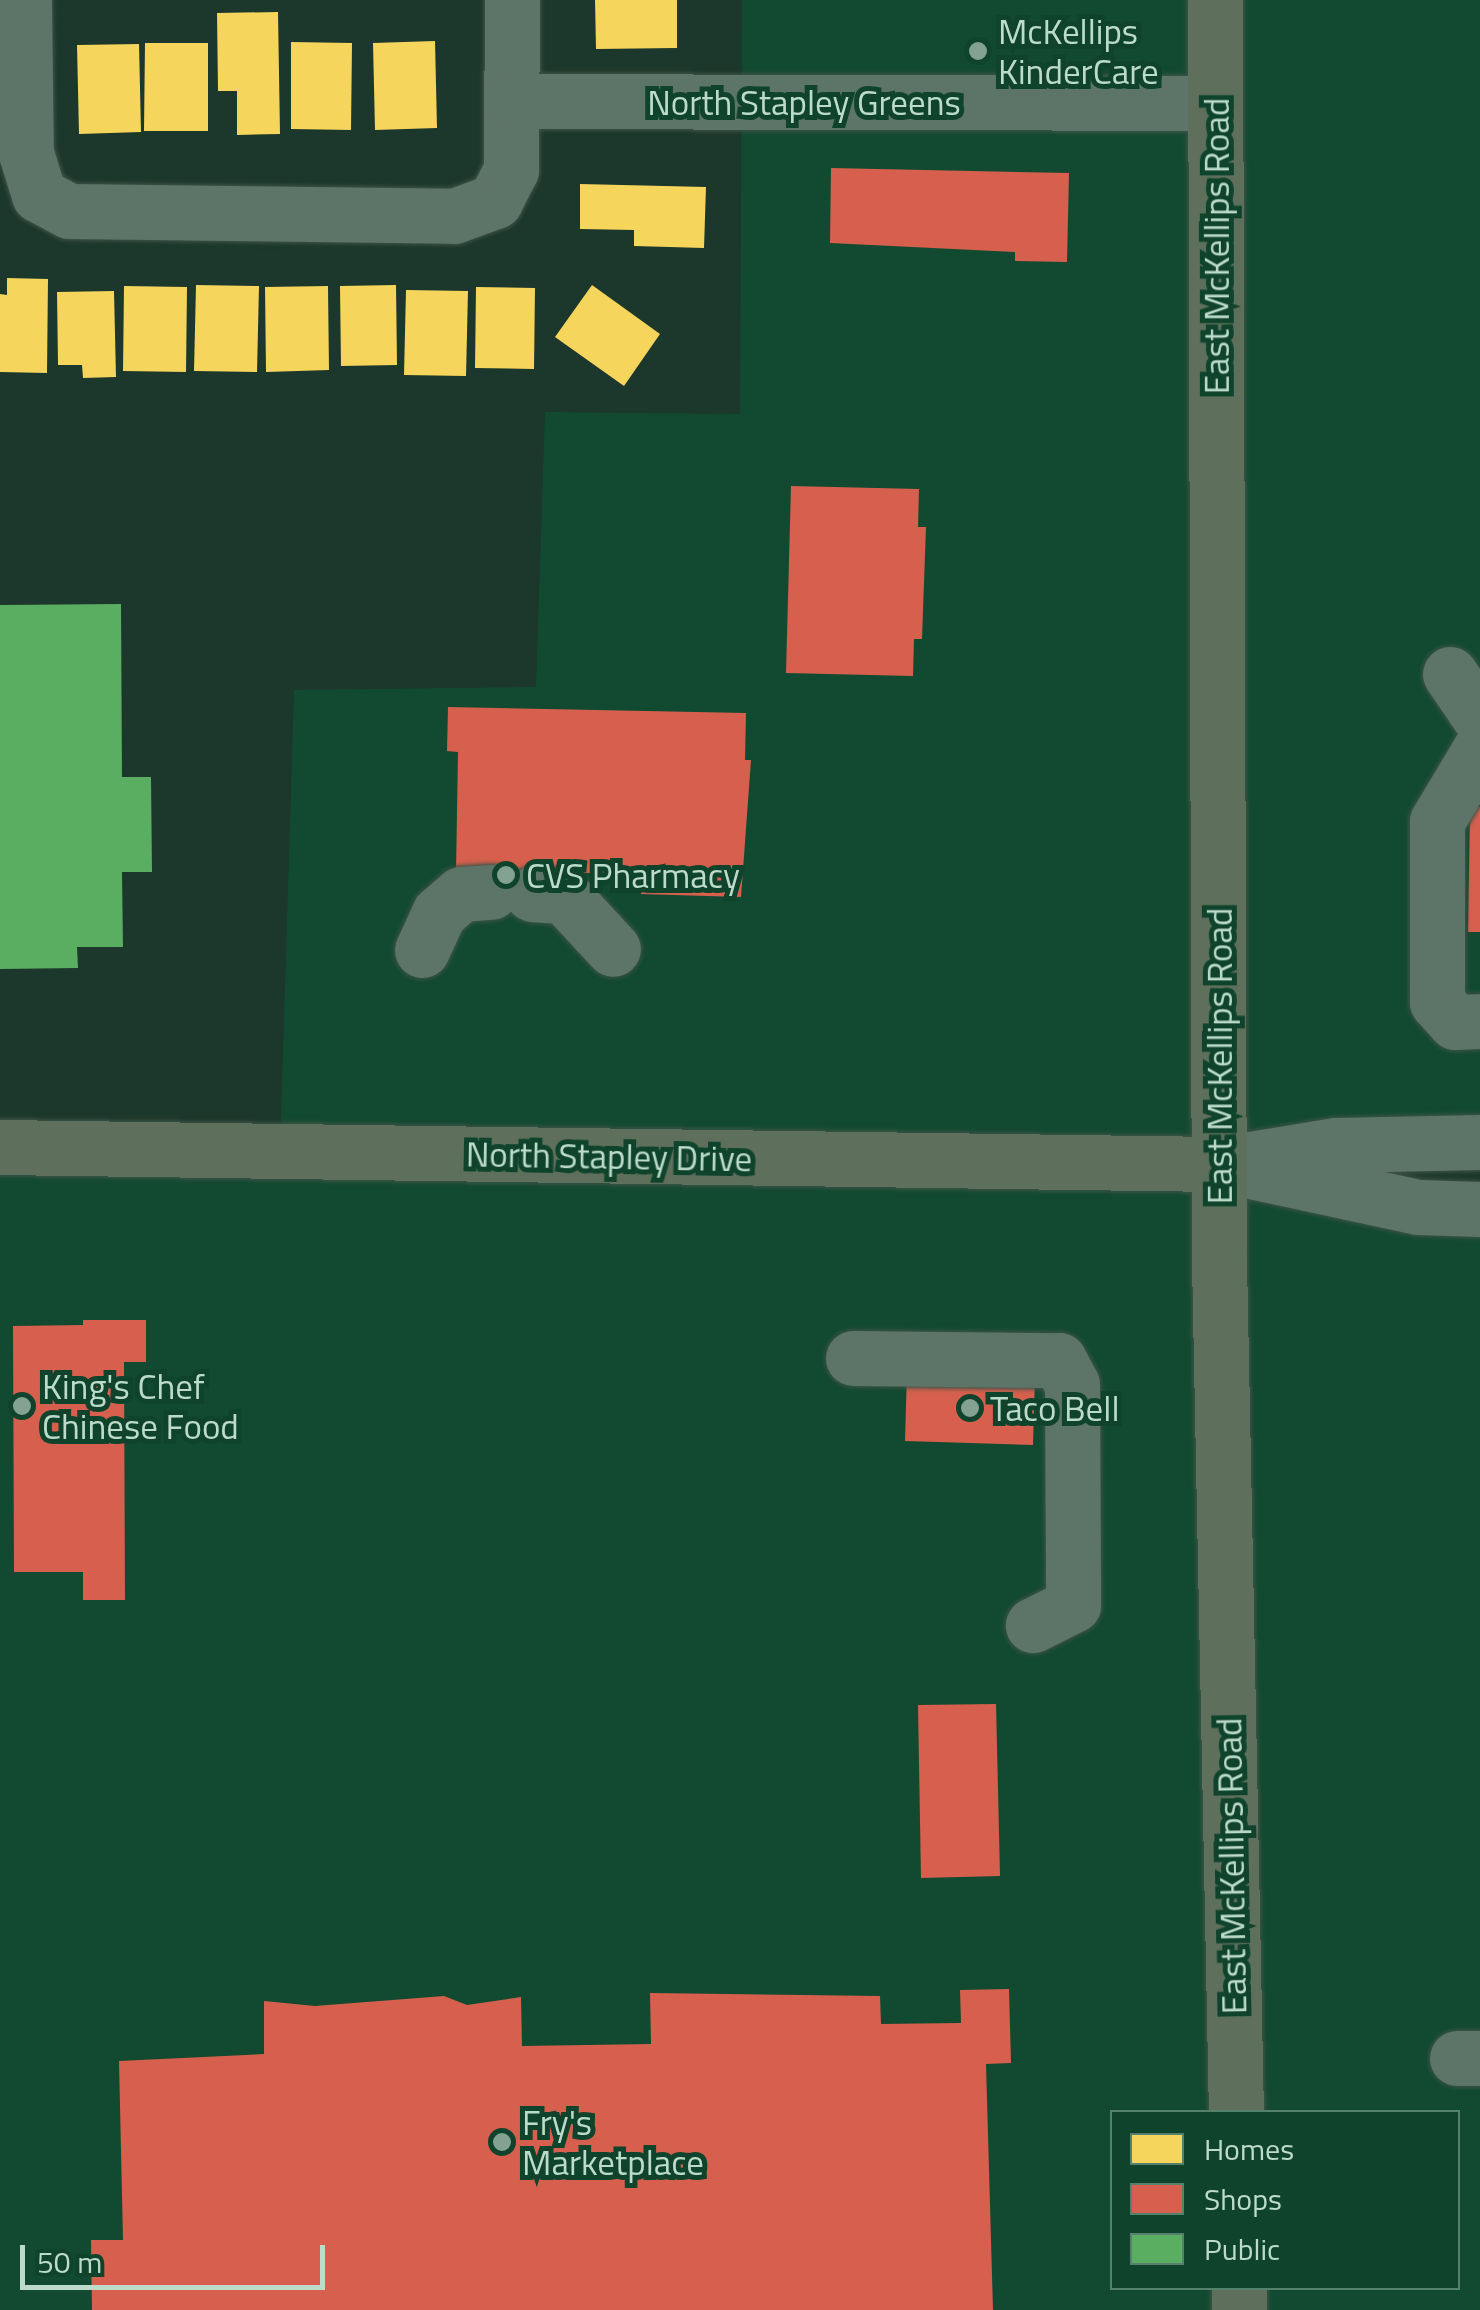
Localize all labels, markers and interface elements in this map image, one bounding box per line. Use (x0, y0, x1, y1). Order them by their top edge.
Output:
place label: McKellips KinderCare (998, 10, 1159, 92)
marker: McKellips KinderCare (967, 40, 989, 62)
street label: North Stapley Greens (647, 81, 961, 123)
street label: East McKellips Road (1195, 98, 1237, 394)
place label: CVS Pharmacy (526, 854, 740, 896)
marker: CVS Pharmacy (495, 864, 517, 886)
street label: East McKellips Road (1198, 908, 1240, 1204)
street label: North Stapley Drive (465, 1133, 753, 1179)
place label: King's Chef Chinese Food (42, 1365, 239, 1447)
place label: Taco Bell (990, 1387, 1119, 1429)
marker: King's Chef Chinese Food (11, 1395, 33, 1417)
marker: Taco Bell (959, 1397, 981, 1419)
street label: East McKellips Road (1207, 1717, 1255, 2015)
place label: Fry's Marketplace (522, 2101, 704, 2183)
legend (1110, 2110, 1460, 2290)
text: Homes (1204, 2126, 1294, 2172)
marker: Fry's Marketplace (491, 2131, 513, 2153)
text: Shops (1204, 2176, 1282, 2222)
scale bar (25, 2225, 330, 2287)
text: Public (1204, 2226, 1280, 2272)
text: 50 m (37, 2239, 102, 2285)

